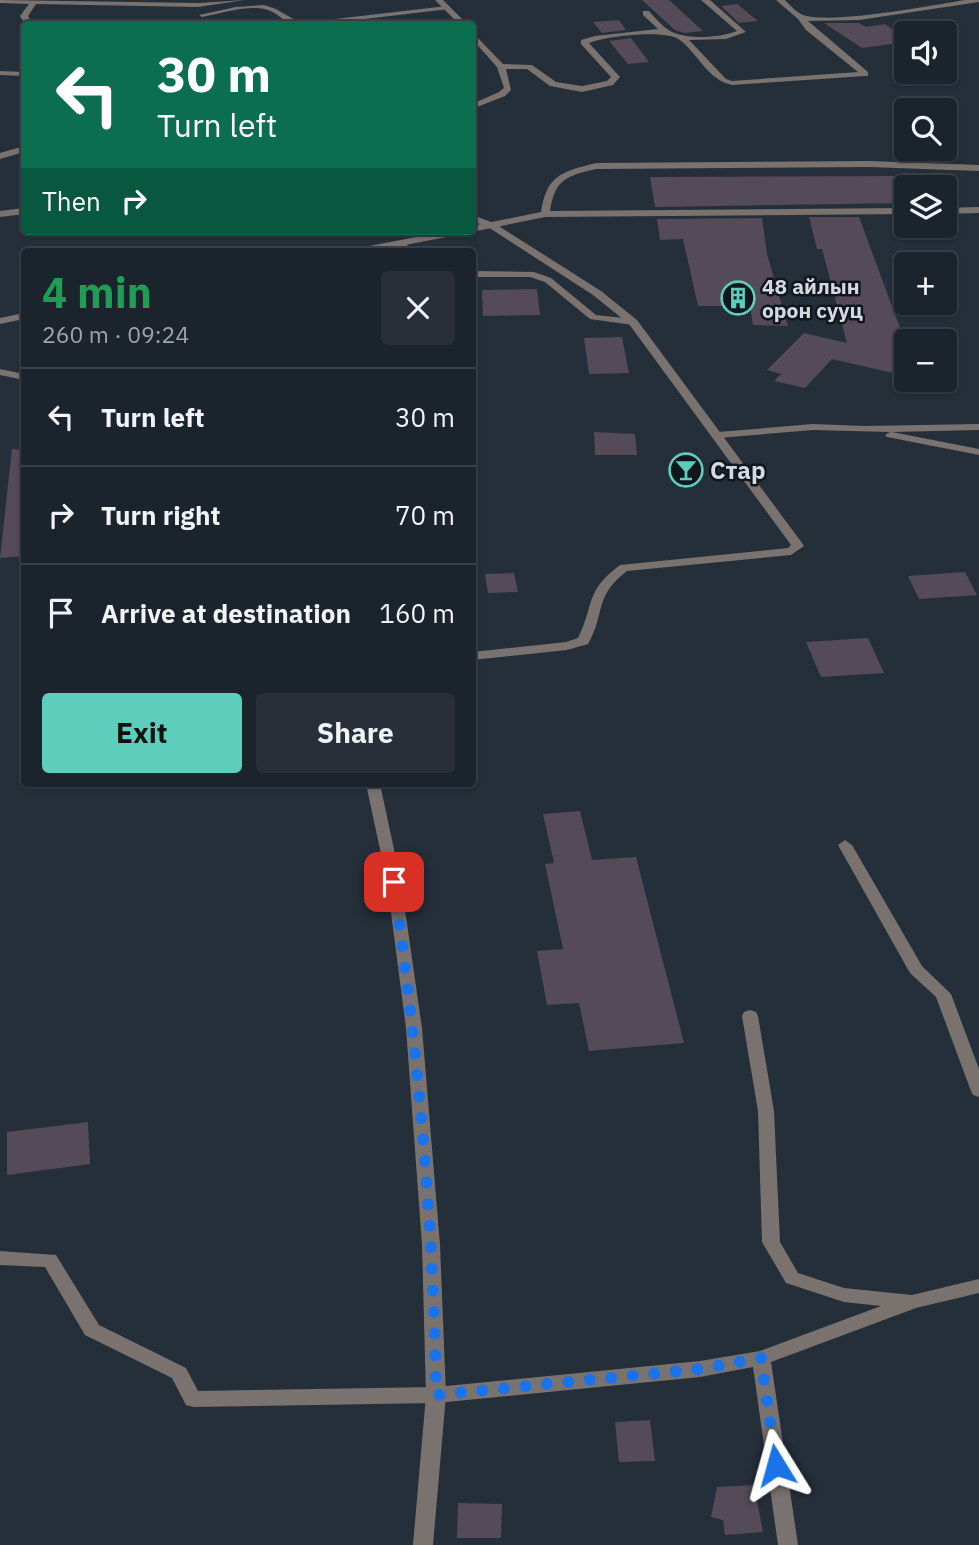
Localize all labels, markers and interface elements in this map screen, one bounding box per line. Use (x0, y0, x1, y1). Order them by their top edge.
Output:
map controls (894, 21, 957, 392)
button: sound (894, 21, 957, 84)
text: 30 m (157, 42, 271, 105)
icon: left (42, 49, 133, 140)
button: search (894, 98, 957, 161)
text: Turn left (157, 104, 277, 146)
button: layers (894, 175, 957, 238)
icon: right (115, 182, 153, 220)
text: Then (42, 184, 101, 218)
button: + (894, 252, 957, 315)
text: 4 min (42, 265, 152, 320)
button: close (381, 271, 455, 345)
place label: 48 айлын орон сууц (762, 272, 863, 324)
building icon: 48 айлын орон сууц (719, 279, 757, 317)
text: 260 m · 09:24 (42, 319, 189, 349)
button: − (894, 329, 957, 392)
icon: left (42, 398, 80, 436)
text: Turn left (101, 400, 204, 434)
text: 30 m (395, 400, 455, 434)
bar icon: Стар (667, 451, 705, 489)
place label: Стар (710, 454, 766, 486)
icon: right (42, 496, 80, 534)
text: Turn right (101, 498, 220, 532)
text: 70 m (395, 498, 455, 532)
icon: arrive (42, 594, 80, 632)
text: Arrive at destination (101, 596, 351, 630)
text: 160 m (379, 596, 455, 630)
button: Exit (42, 693, 242, 773)
button: Share (256, 693, 455, 773)
pin (364, 852, 424, 912)
icon: arrive (375, 863, 413, 901)
position arrow (739, 1428, 813, 1502)

